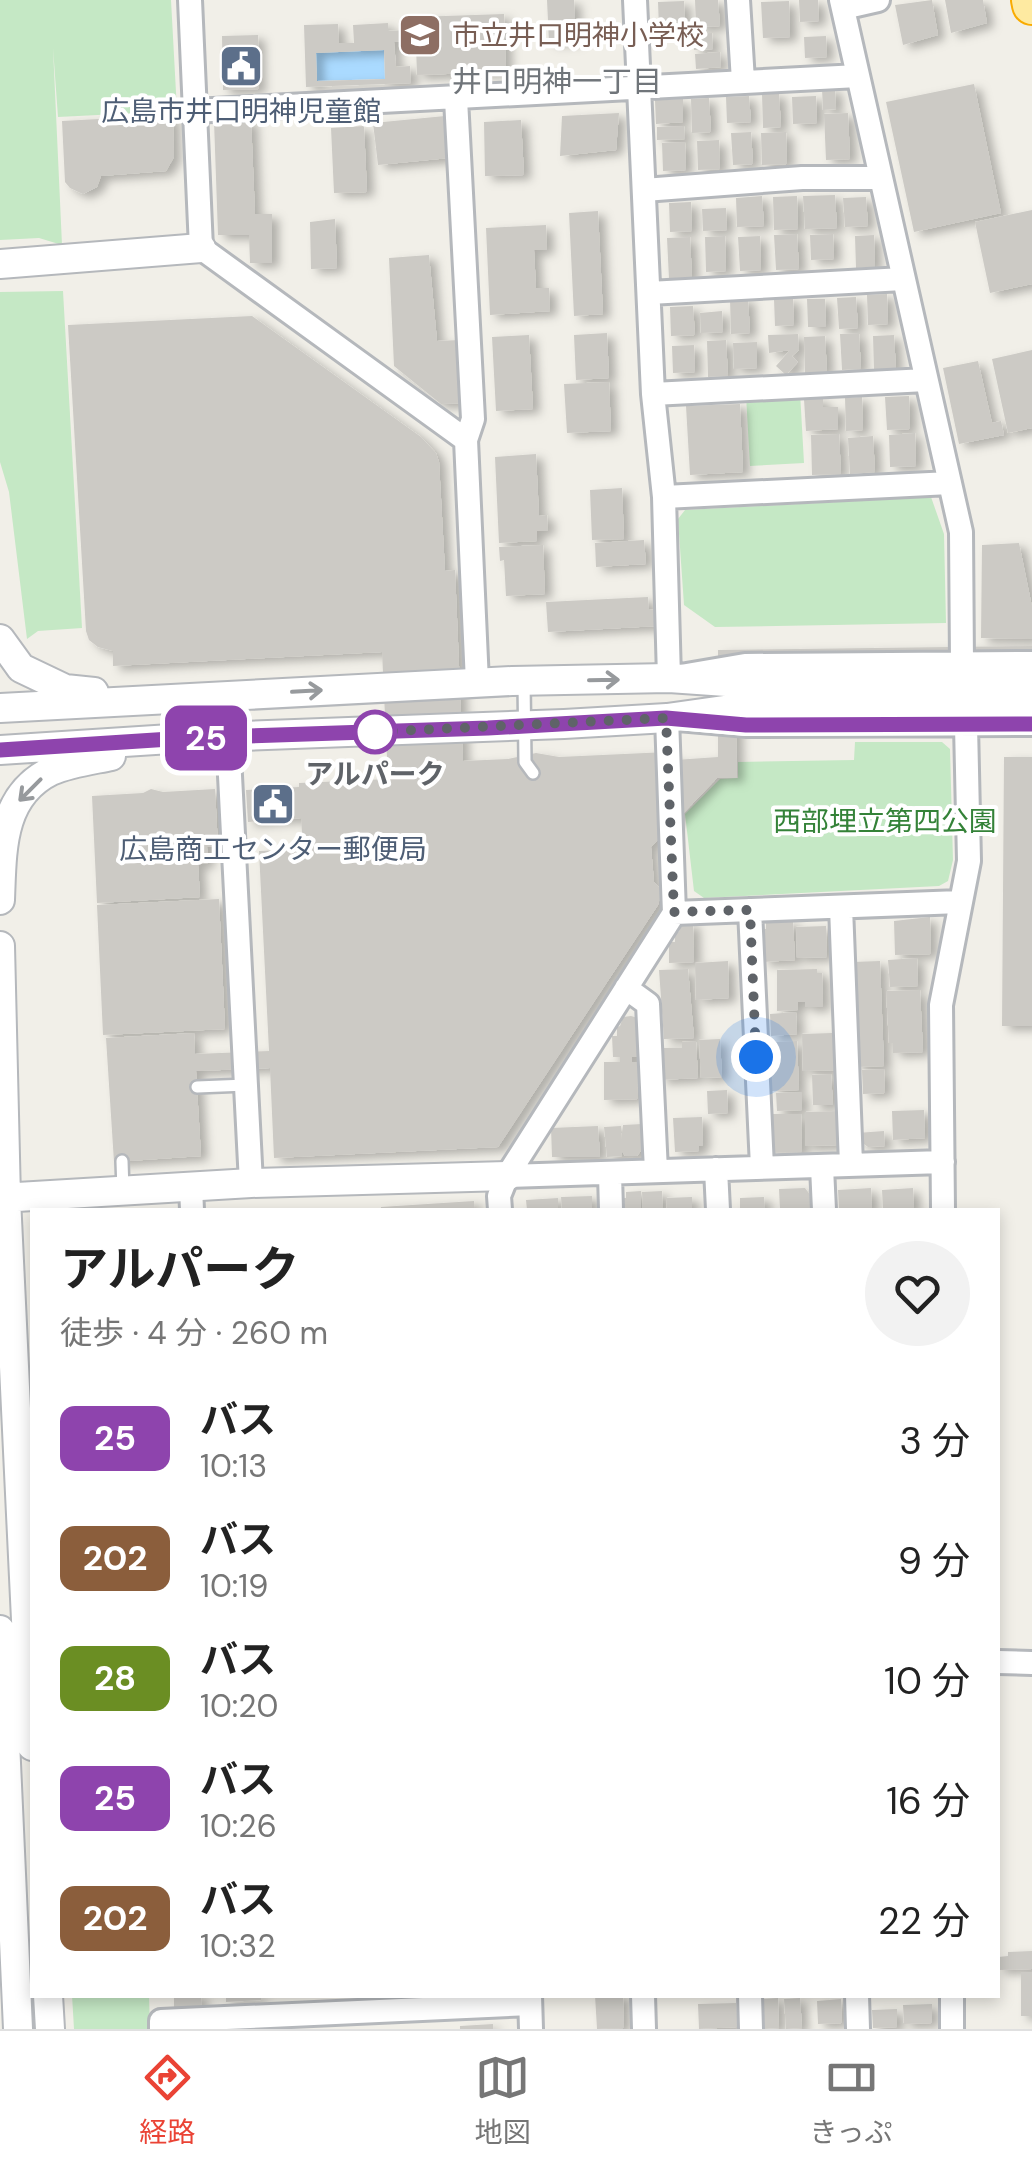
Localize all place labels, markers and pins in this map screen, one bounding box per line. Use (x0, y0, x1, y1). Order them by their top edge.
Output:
school or university icon: 市立井口明神小学校 (397, 12, 443, 58)
place label: 市立井口明神小学校 (452, 17, 704, 54)
public building icon: 広島市井口明神児童館 (218, 43, 264, 89)
place label: 広島市井口明神児童館 (101, 93, 381, 130)
marker: アルパーク (354, 711, 396, 753)
place label: アルパーク (305, 756, 445, 793)
public building icon: 広島商工センター郵便局 (250, 781, 296, 827)
place label: 広島商工センター郵便局 (119, 831, 427, 868)

